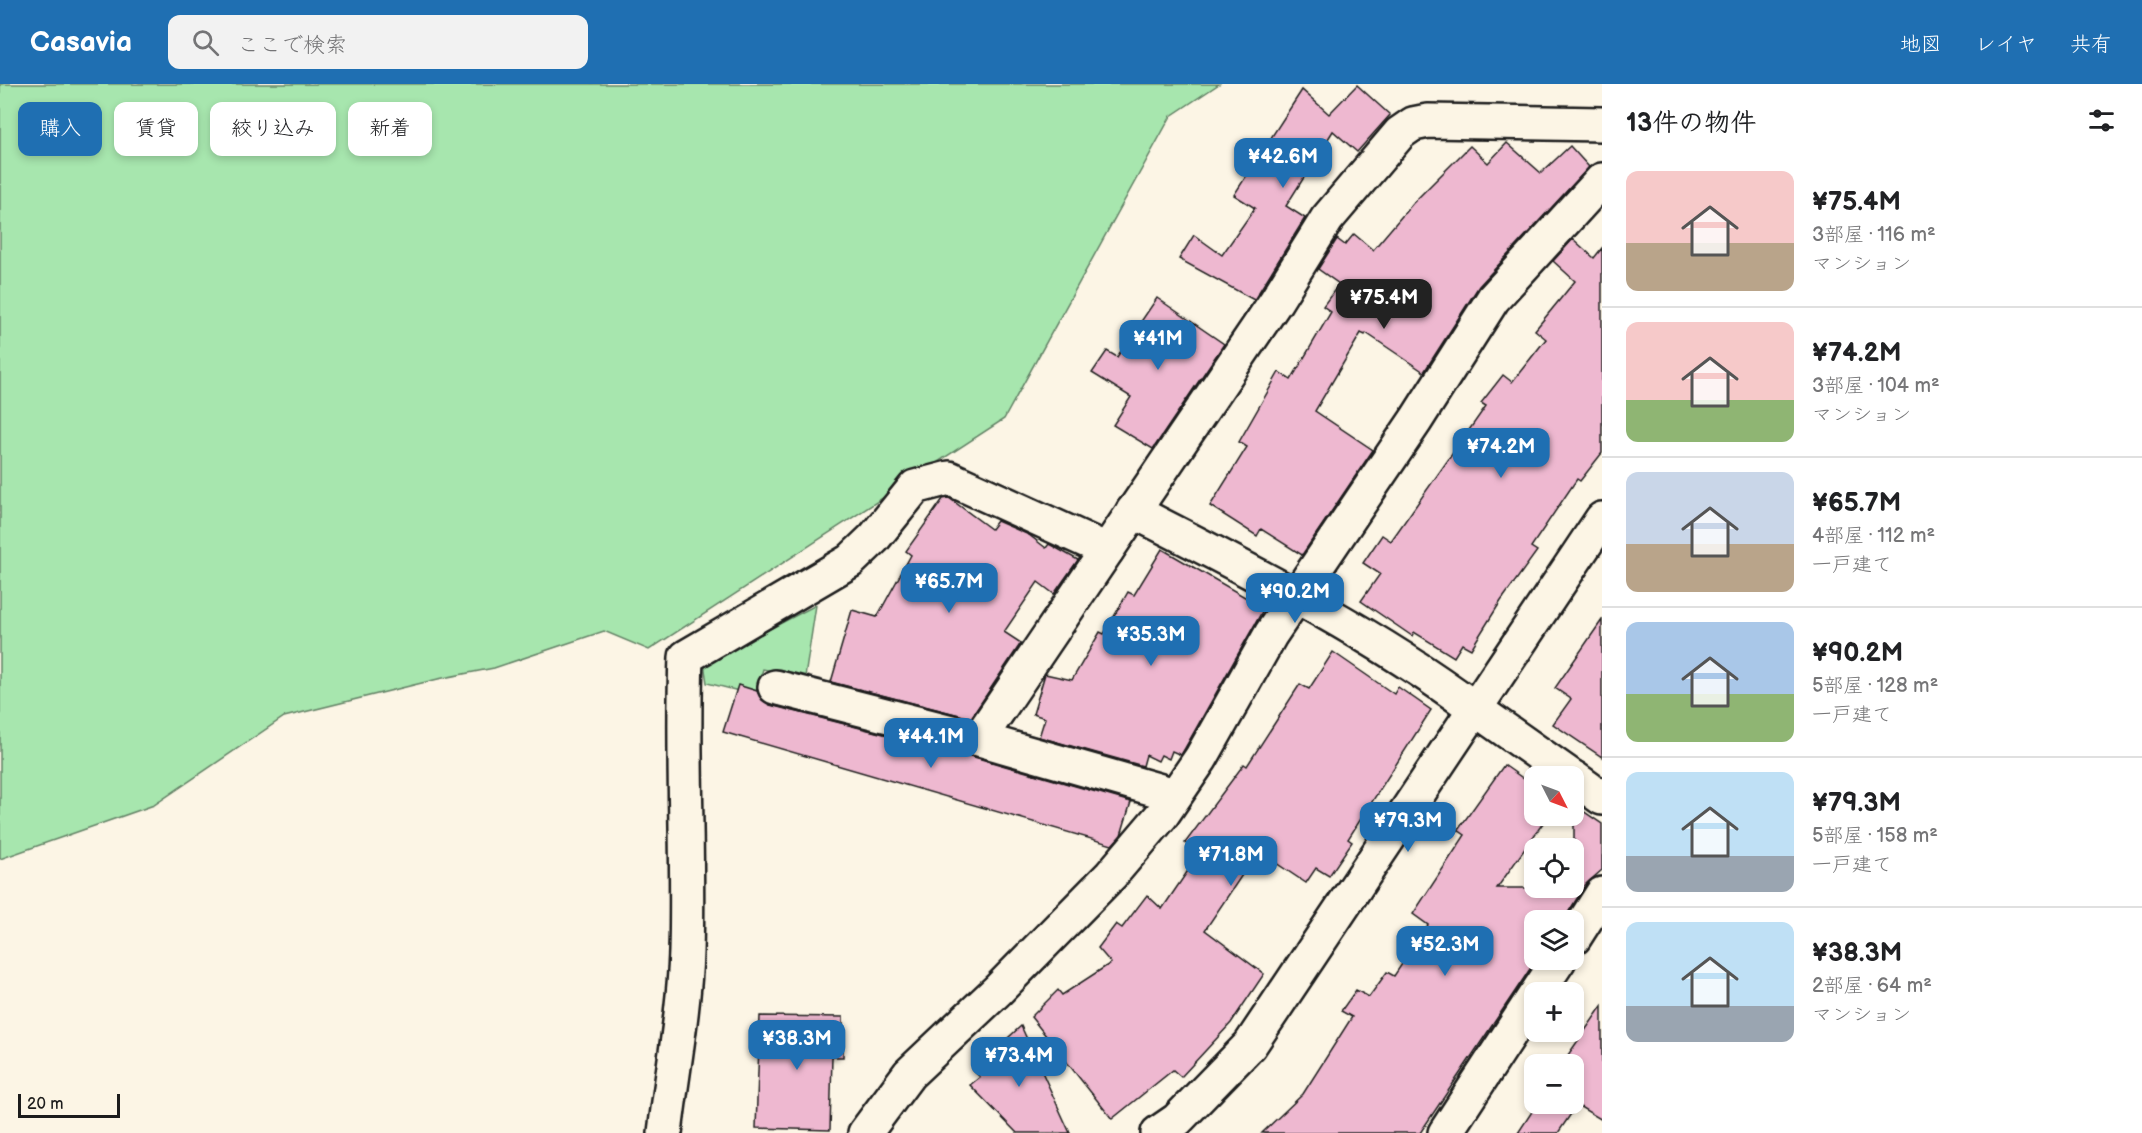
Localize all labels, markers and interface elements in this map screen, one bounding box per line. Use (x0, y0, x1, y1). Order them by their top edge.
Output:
search box (168, 15, 588, 69)
text: Casavia (30, 26, 132, 59)
icon: search (189, 26, 222, 59)
text: ここで検索 (237, 32, 347, 59)
text: 地図 (1900, 32, 1942, 57)
text: レイヤ (1975, 32, 2037, 57)
text: 共有 (2070, 32, 2112, 57)
chip: 購入 (18, 102, 102, 156)
chip: 賃貸 (114, 102, 198, 156)
chip: 絞り込み (210, 102, 336, 156)
chip: 新着 (348, 102, 432, 156)
icon: filters (2085, 104, 2118, 137)
text: 13件の物件 (1626, 108, 1756, 139)
pin: ¥42.6M (1234, 138, 1332, 189)
text: ¥42.6M (1248, 145, 1318, 169)
text: ¥75.4M (1812, 187, 1901, 218)
icon: home (1674, 195, 1746, 267)
text: 3部屋 · 116 m² (1812, 223, 1936, 247)
text: マンション (1812, 252, 1911, 276)
pin: ¥75.4M (1335, 279, 1433, 330)
text: ¥75.4M (1350, 286, 1418, 310)
pin: ¥41M (1122, 320, 1194, 371)
text: ¥41M (1133, 327, 1183, 351)
text: ¥74.2M (1812, 338, 1901, 369)
icon: home (1674, 346, 1746, 418)
text: 3部屋 · 104 m² (1812, 374, 1940, 398)
text: マンション (1812, 403, 1911, 427)
pin: ¥74.2M (1452, 428, 1550, 479)
text: ¥74.2M (1467, 435, 1535, 459)
text: ¥65.7M (1812, 488, 1901, 519)
icon: home (1674, 496, 1746, 568)
text: 4部屋 · 112 m² (1812, 524, 1935, 548)
text: 一戸建て (1812, 553, 1892, 577)
pin: ¥65.7M (900, 563, 998, 614)
text: ¥65.7M (915, 570, 983, 594)
pin: ¥90.2M (1246, 573, 1344, 624)
text: ¥90.2M (1260, 580, 1330, 604)
pin: ¥35.3M (1102, 616, 1200, 667)
text: ¥35.3M (1117, 623, 1185, 647)
text: ¥90.2M (1812, 638, 1903, 669)
icon: home (1674, 646, 1746, 718)
text: 5部屋 · 128 m² (1812, 674, 1938, 698)
text: 一戸建て (1812, 703, 1892, 727)
pin: ¥44.1M (882, 718, 980, 769)
text: ¥44.1M (898, 725, 964, 749)
north arrow (1524, 766, 1584, 826)
map controls (1524, 766, 1584, 1114)
text: ¥79.3M (1812, 788, 1901, 819)
icon: home (1674, 796, 1746, 868)
pin: ¥79.3M (1359, 802, 1457, 853)
text: ¥79.3M (1374, 809, 1442, 833)
text: 5部屋 · 158 m² (1812, 824, 1938, 848)
pin: ¥71.8M (1182, 836, 1280, 887)
button: locate (1524, 838, 1584, 898)
text: ¥71.8M (1198, 843, 1264, 867)
text: 一戸建て (1812, 853, 1892, 877)
button: layers (1524, 910, 1584, 970)
pin: ¥52.3M (1396, 926, 1494, 977)
text: ¥52.3M (1410, 933, 1480, 957)
text: ¥38.3M (1812, 938, 1902, 969)
icon: home (1674, 946, 1746, 1018)
text: 2部屋 · 64 m² (1812, 974, 1932, 998)
button: + (1524, 982, 1584, 1042)
text: マンション (1812, 1003, 1911, 1027)
pin: ¥38.3M (748, 1020, 846, 1071)
text: ¥38.3M (762, 1027, 832, 1051)
pin: ¥73.4M (970, 1037, 1068, 1088)
text: ¥73.4M (985, 1044, 1053, 1068)
button: − (1524, 1054, 1584, 1114)
scale bar (18, 1091, 120, 1118)
text: 20 m (27, 1095, 63, 1114)

